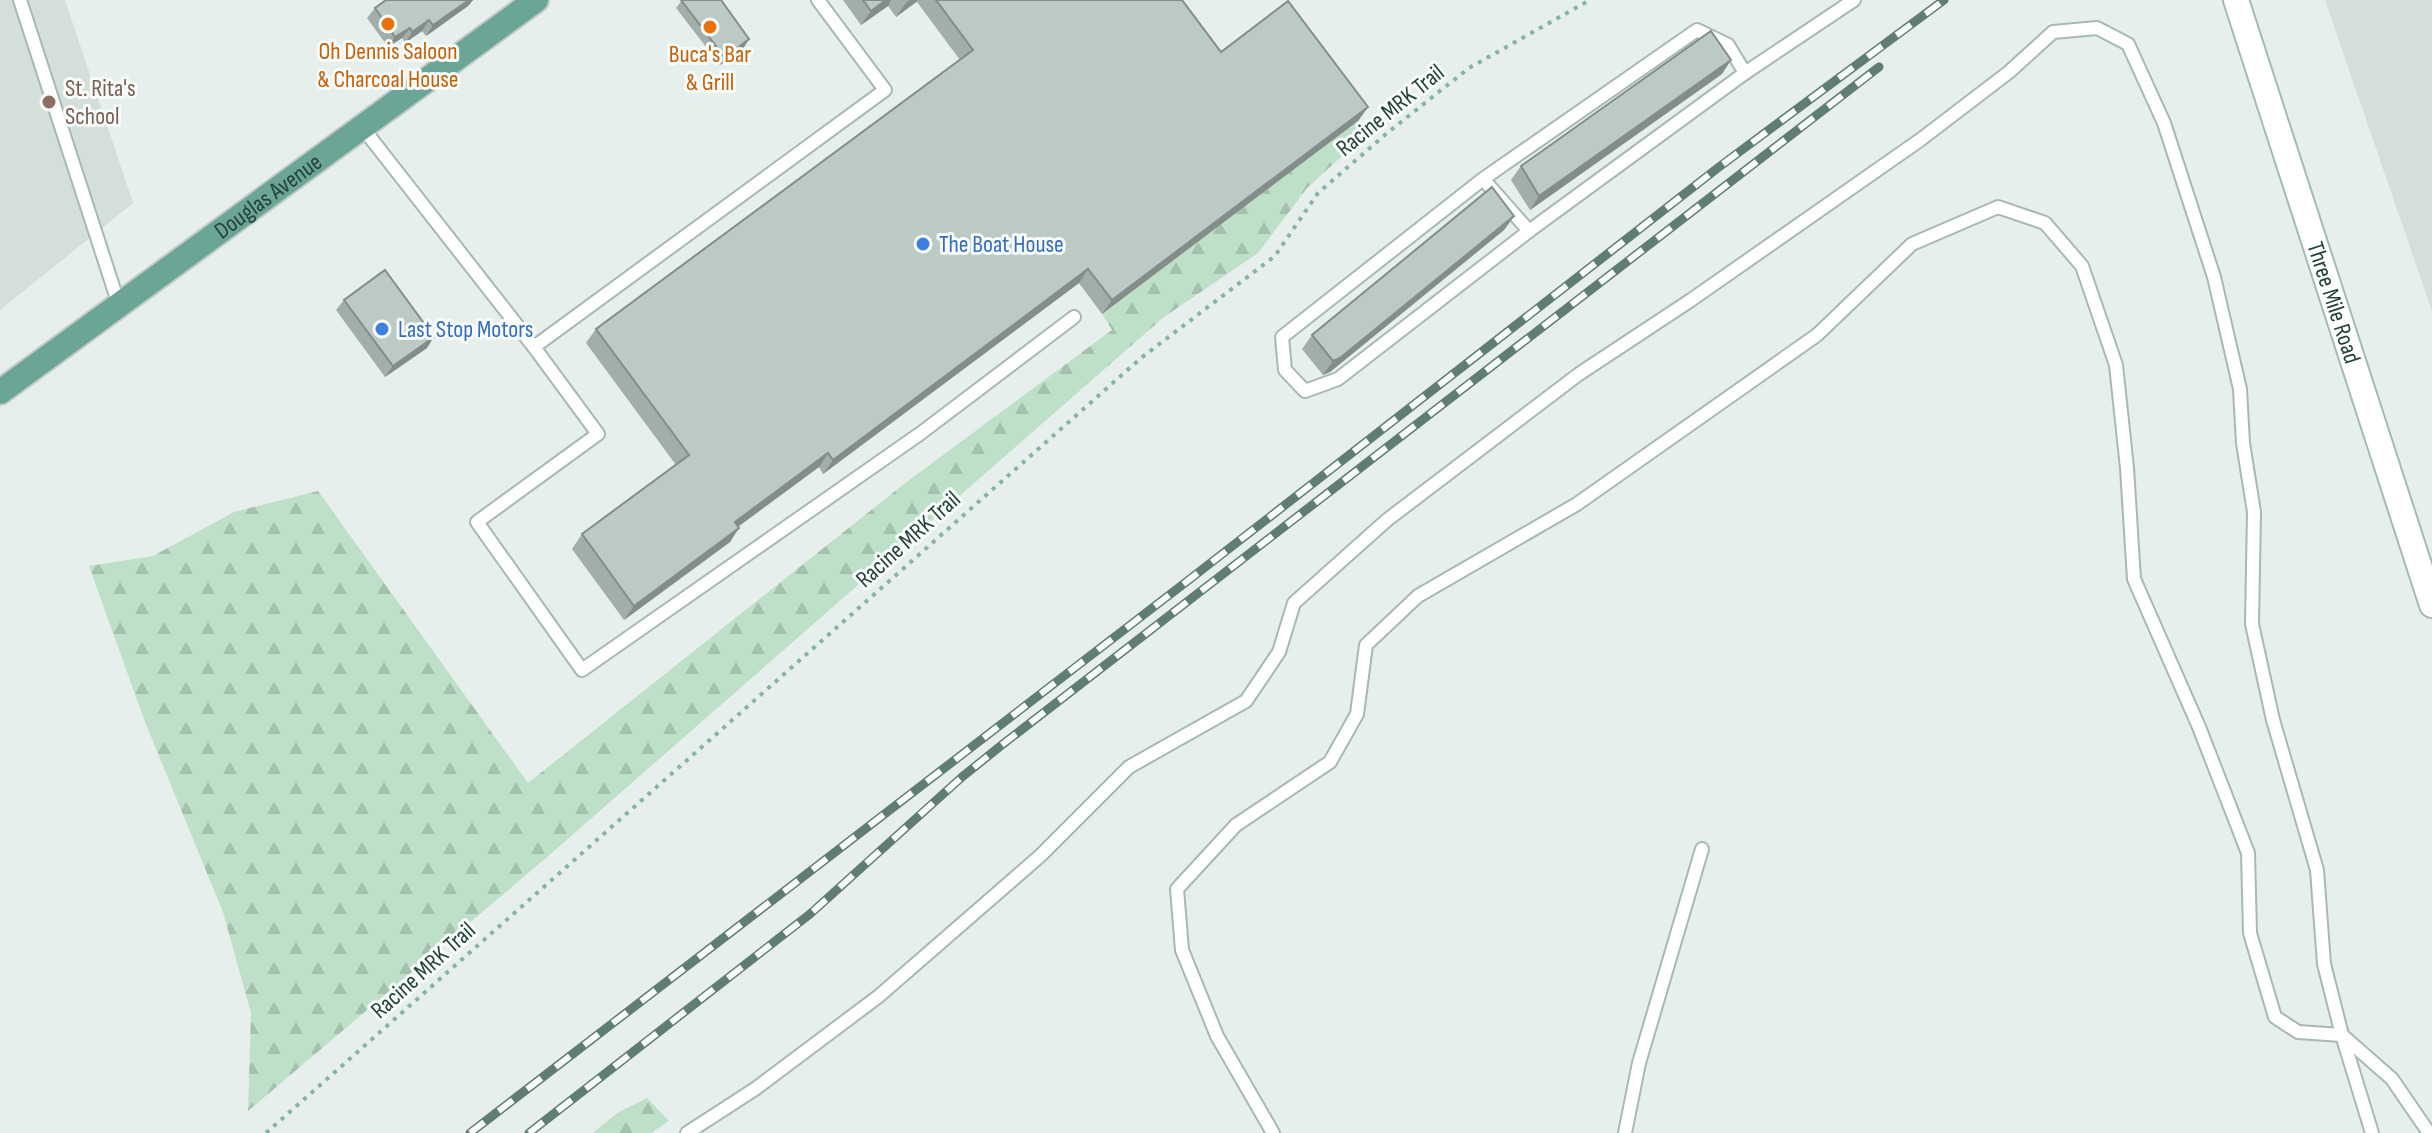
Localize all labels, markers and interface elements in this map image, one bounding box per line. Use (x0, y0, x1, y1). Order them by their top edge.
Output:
marker: Oh Dennis Saloon & Charcoal House (379, 15, 397, 33)
marker: Buca's Bar & Grill (701, 18, 719, 36)
place label: Oh Dennis Saloon & Charcoal House (318, 37, 459, 94)
place label: Buca's Bar & Grill (669, 40, 751, 97)
street label: Racine MRK Trail (1330, 58, 1450, 163)
place label: St. Rita's School (65, 74, 136, 131)
marker: St. Rita's School (40, 93, 58, 111)
street label: Douglas Avenue (209, 147, 328, 245)
place label: The Boat House (939, 230, 1064, 259)
marker: The Boat House (914, 235, 932, 253)
street label: Three Mile Road (2300, 238, 2367, 367)
place label: Last Stop Motors (398, 315, 533, 344)
marker: Last Stop Motors (373, 320, 391, 338)
street label: Racine MRK Trail (850, 485, 967, 594)
street label: Racine MRK Trail (365, 916, 482, 1025)

